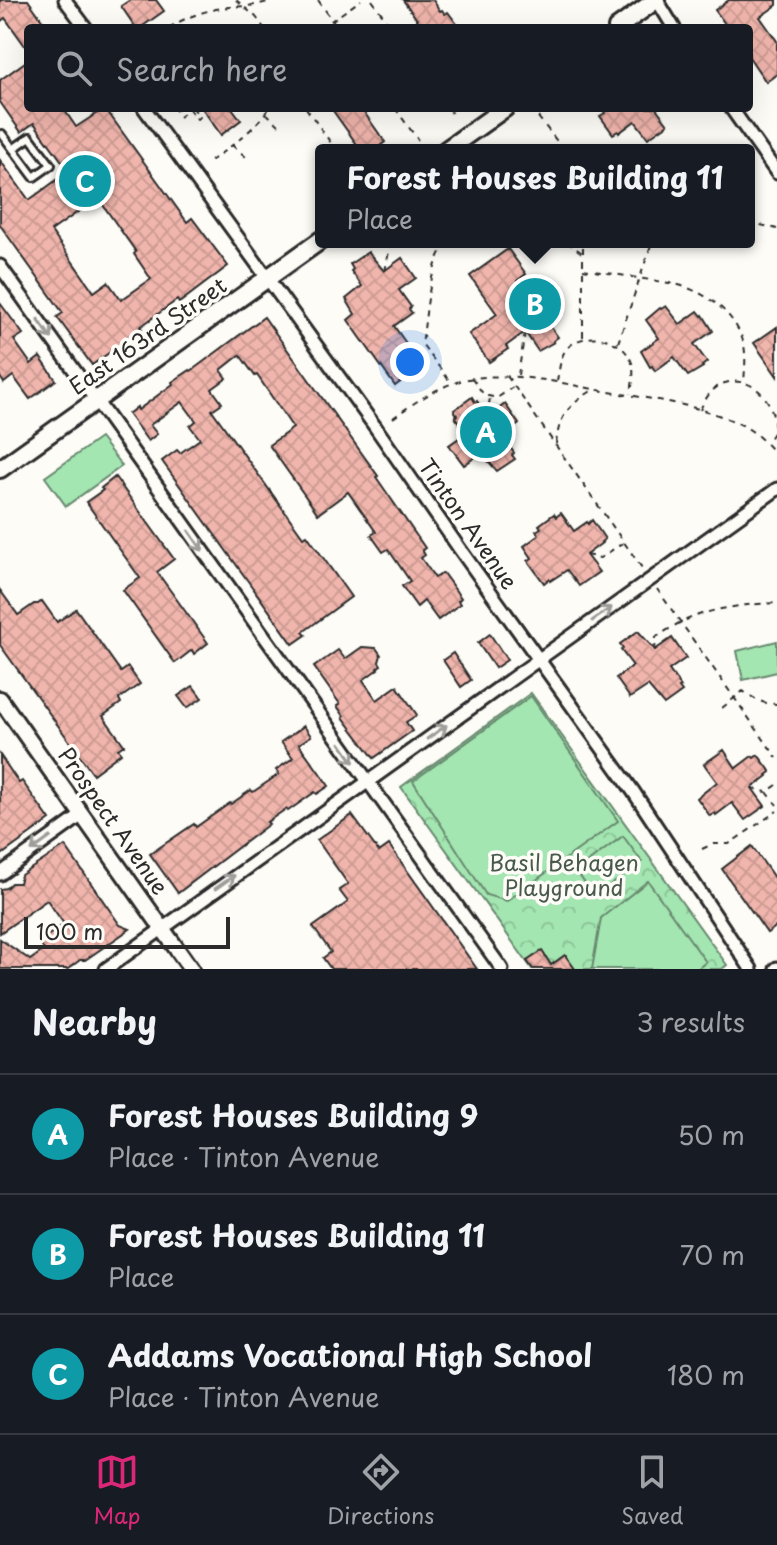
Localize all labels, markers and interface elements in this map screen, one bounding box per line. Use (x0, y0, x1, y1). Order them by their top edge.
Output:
search box (24, 24, 753, 112)
icon: search (52, 46, 96, 90)
text: Search here (116, 46, 288, 91)
popup (315, 144, 755, 248)
pin: C (59, 151, 111, 211)
text: Forest Houses Building 11 (346, 154, 724, 199)
text: Place (346, 199, 413, 238)
street label: East 163rd Street (62, 268, 233, 402)
pin: B (509, 274, 561, 334)
one-way arrow (37, 318, 54, 340)
your location (390, 342, 430, 382)
pin: A (460, 402, 512, 462)
street label: Tinton Avenue (412, 451, 527, 595)
one-way arrow (187, 530, 204, 551)
one-way arrow (591, 606, 613, 622)
one-way arrow (426, 723, 448, 740)
street label: Prospect Avenue (51, 740, 178, 901)
one-way arrow (338, 742, 355, 763)
one-way arrow (30, 836, 52, 852)
park label: Basil Behagen Playground (489, 845, 639, 903)
one-way arrow (214, 874, 236, 890)
scale bar (24, 913, 230, 949)
text: 100 m (36, 914, 103, 947)
text: Nearby (32, 995, 157, 1047)
text: 3 results (637, 1002, 745, 1041)
text: Forest Houses Building 9 (108, 1092, 478, 1137)
text: A (48, 1115, 68, 1154)
text: 50 m (678, 1115, 745, 1154)
text: Place · Tinton Avenue (108, 1137, 379, 1176)
text: Forest Houses Building 11 (108, 1212, 485, 1257)
text: B (49, 1235, 67, 1274)
text: 70 m (680, 1235, 745, 1274)
text: Place (108, 1257, 174, 1296)
text: Addams Vocational High School (108, 1332, 592, 1377)
text: C (48, 1355, 68, 1394)
text: 180 m (667, 1355, 745, 1394)
text: Place · Tinton Avenue (108, 1377, 379, 1416)
tab: Map (93, 1450, 140, 1531)
tab: Directions (327, 1450, 434, 1531)
tab: Saved (621, 1450, 684, 1531)

